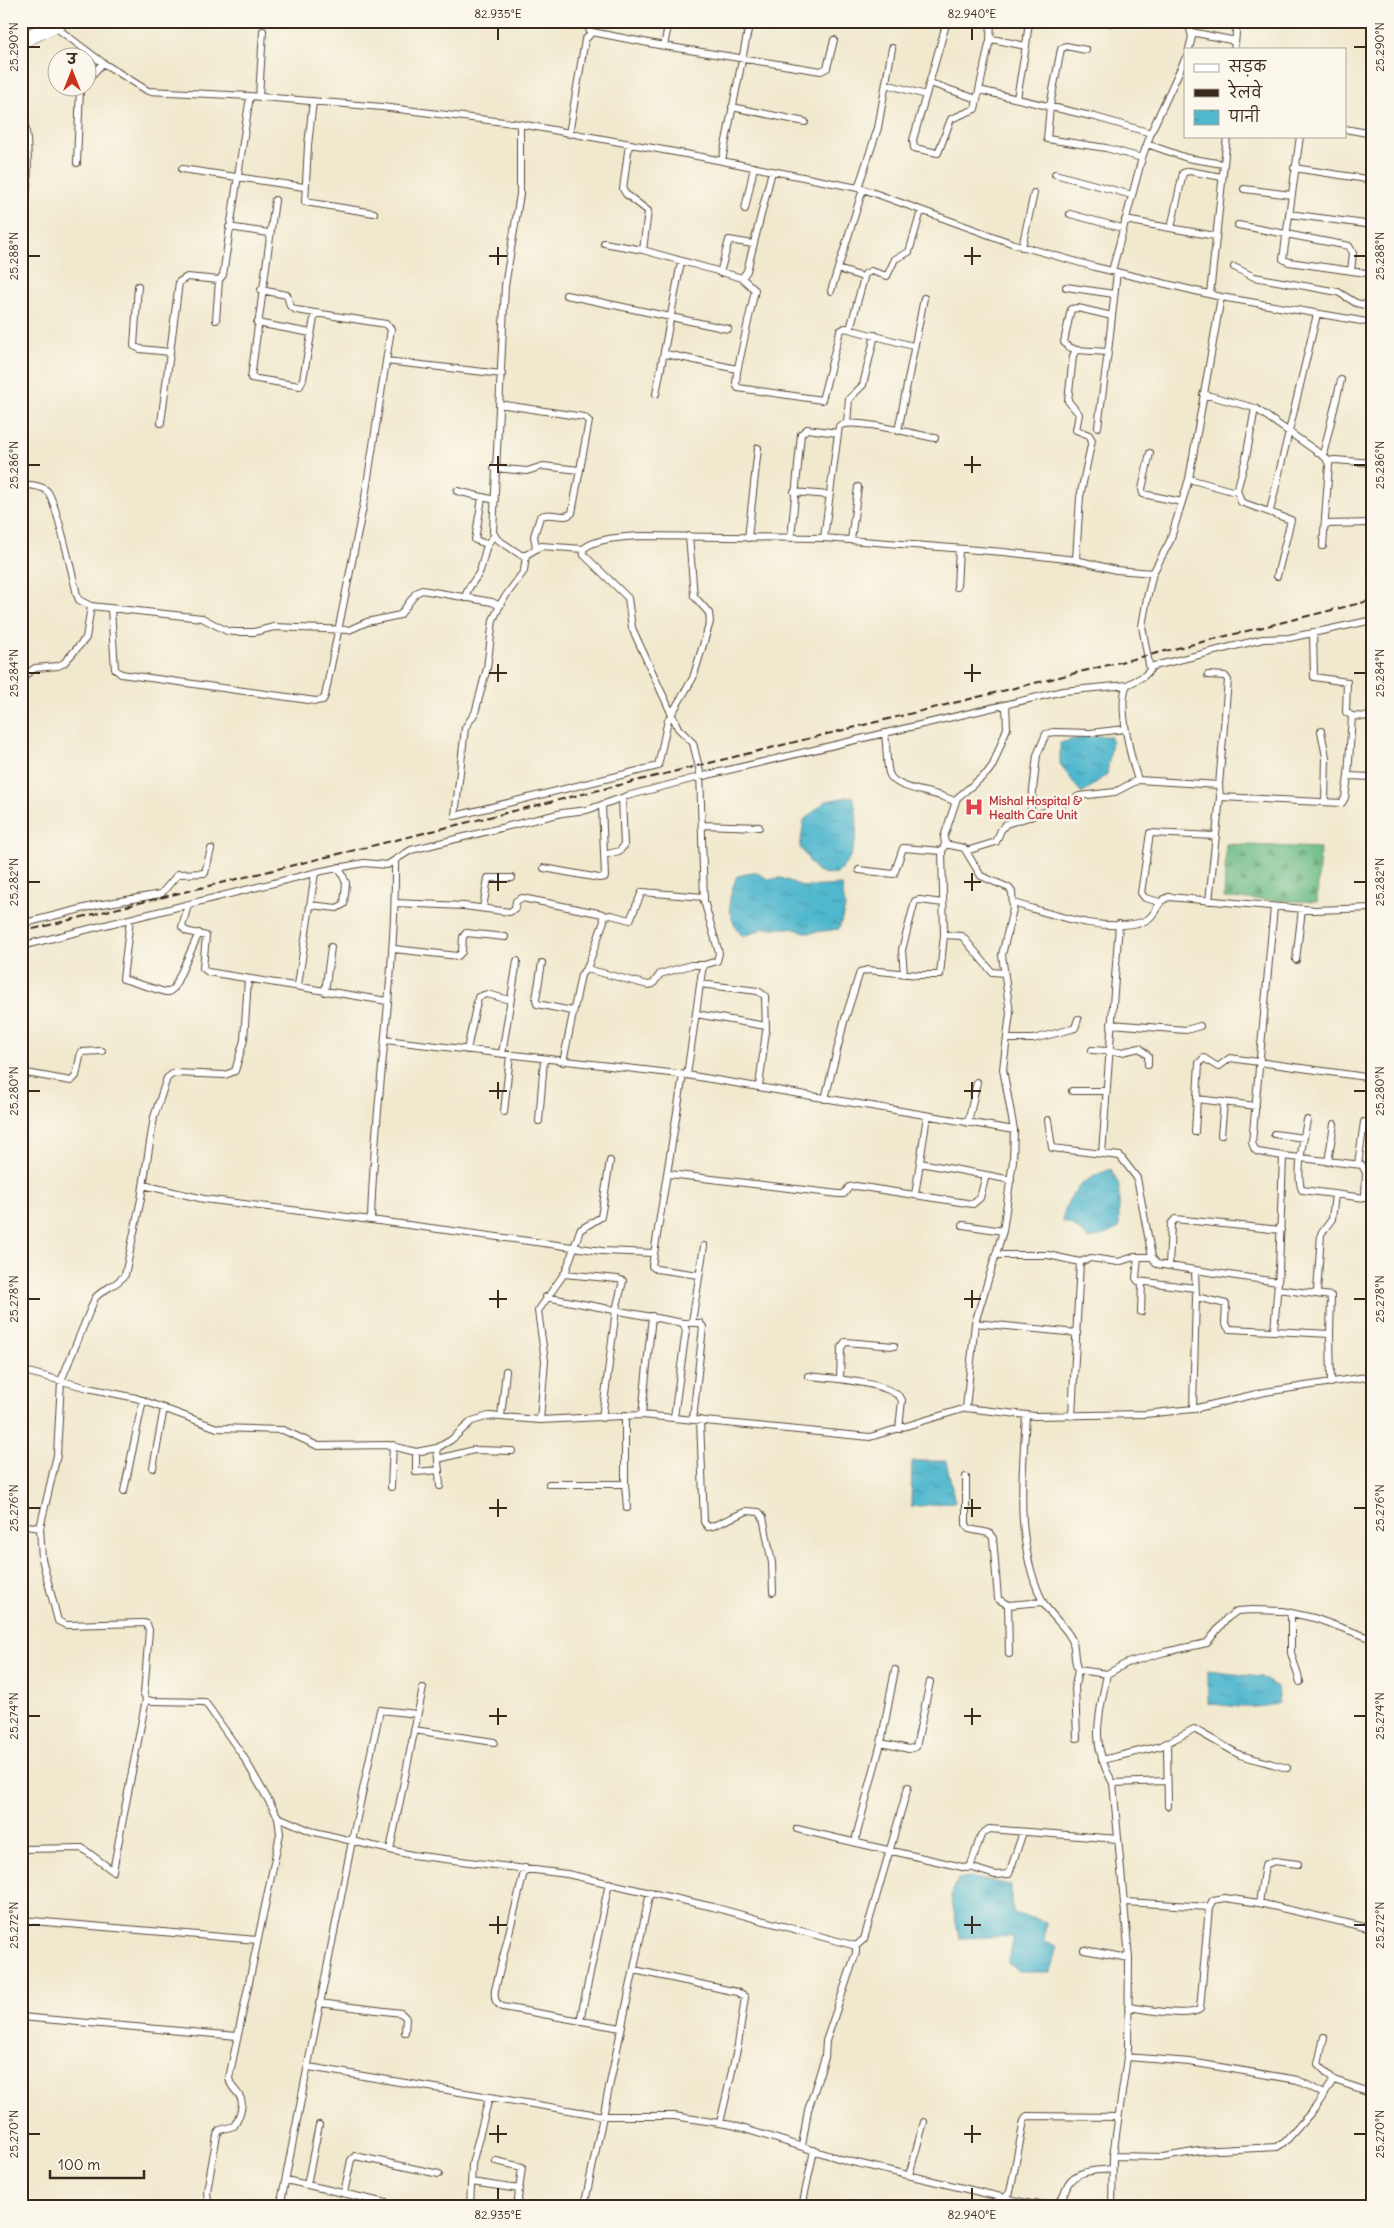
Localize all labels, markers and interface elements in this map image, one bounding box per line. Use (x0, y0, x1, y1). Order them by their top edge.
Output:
text: 82.935°E (474, 6, 522, 21)
text: 82.940°E (948, 6, 996, 21)
text: 25.290°N (6, 22, 21, 72)
text: 25.290°N (1372, 22, 1387, 72)
north arrow (48, 48, 98, 98)
legend (1184, 48, 1346, 138)
text: उ (65, 50, 78, 68)
text: सड़क (1228, 57, 1267, 77)
text: रेलवे (1227, 79, 1263, 102)
text: पानी (1228, 105, 1261, 126)
text: 25.288°N (6, 232, 21, 280)
text: 25.288°N (1372, 232, 1387, 280)
text: 25.286°N (6, 441, 21, 489)
text: 25.286°N (1372, 441, 1387, 489)
text: 25.284°N (6, 649, 21, 697)
text: 25.284°N (1372, 649, 1387, 697)
place label: Mishal Hospital & Health Care Unit (989, 793, 1083, 822)
hospital icon: Mishal Hospital & Health Care Unit (963, 796, 985, 818)
text: 25.282°N (6, 858, 21, 906)
text: 25.282°N (1372, 858, 1387, 906)
text: 25.280°N (6, 1066, 21, 1116)
text: 25.280°N (1372, 1066, 1387, 1116)
text: 25.278°N (6, 1275, 21, 1323)
text: 25.278°N (1372, 1275, 1387, 1323)
text: 25.276°N (6, 1484, 21, 1532)
text: 25.276°N (1372, 1484, 1387, 1532)
text: 25.274°N (6, 1692, 21, 1740)
text: 25.274°N (1372, 1692, 1387, 1740)
text: 25.272°N (6, 1901, 21, 1949)
text: 25.272°N (1372, 1901, 1387, 1949)
text: 25.270°N (6, 2110, 21, 2158)
text: 25.270°N (1372, 2110, 1387, 2158)
scale bar (50, 2148, 144, 2180)
text: 100 m (58, 2155, 100, 2174)
text: 82.935°E (474, 2207, 522, 2222)
text: 82.940°E (948, 2207, 996, 2222)

